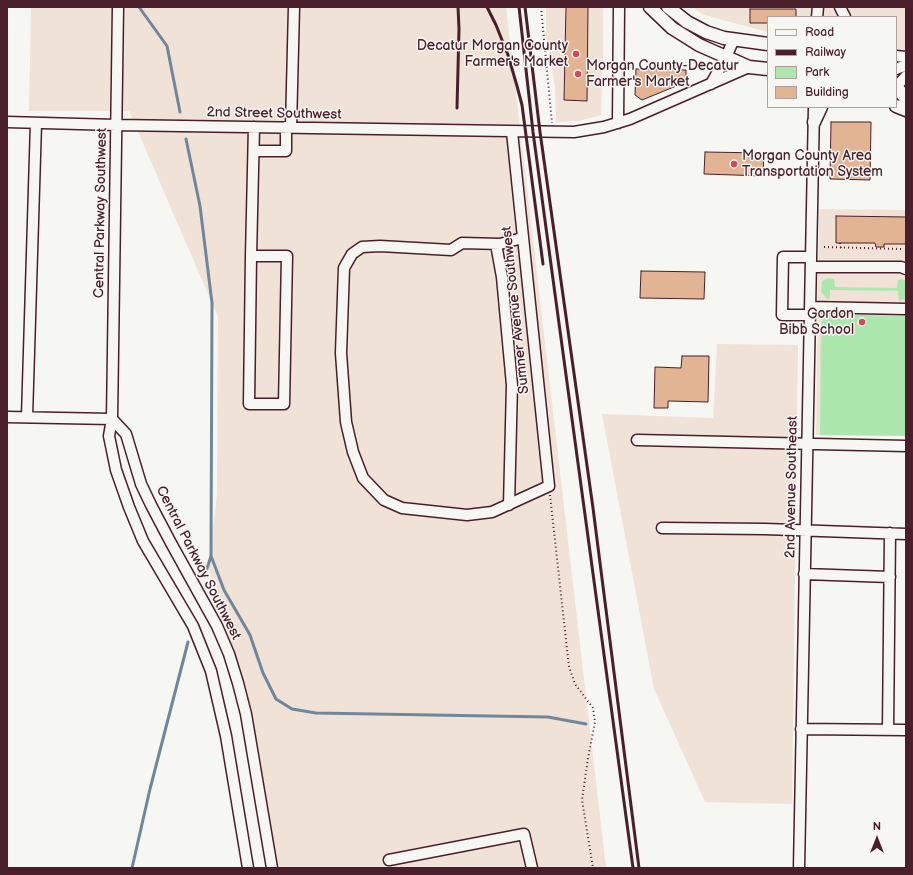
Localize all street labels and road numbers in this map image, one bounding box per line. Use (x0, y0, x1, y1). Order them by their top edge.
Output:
street label: 2nd Street Southwest (206, 104, 342, 124)
street label: Central Parkway Southwest (91, 128, 111, 298)
street label: Sumner Avenue Southwest (499, 225, 533, 395)
street label: 2nd Avenue Southeast (782, 416, 802, 558)
street label: Central Parkway Southwest (152, 483, 244, 643)

